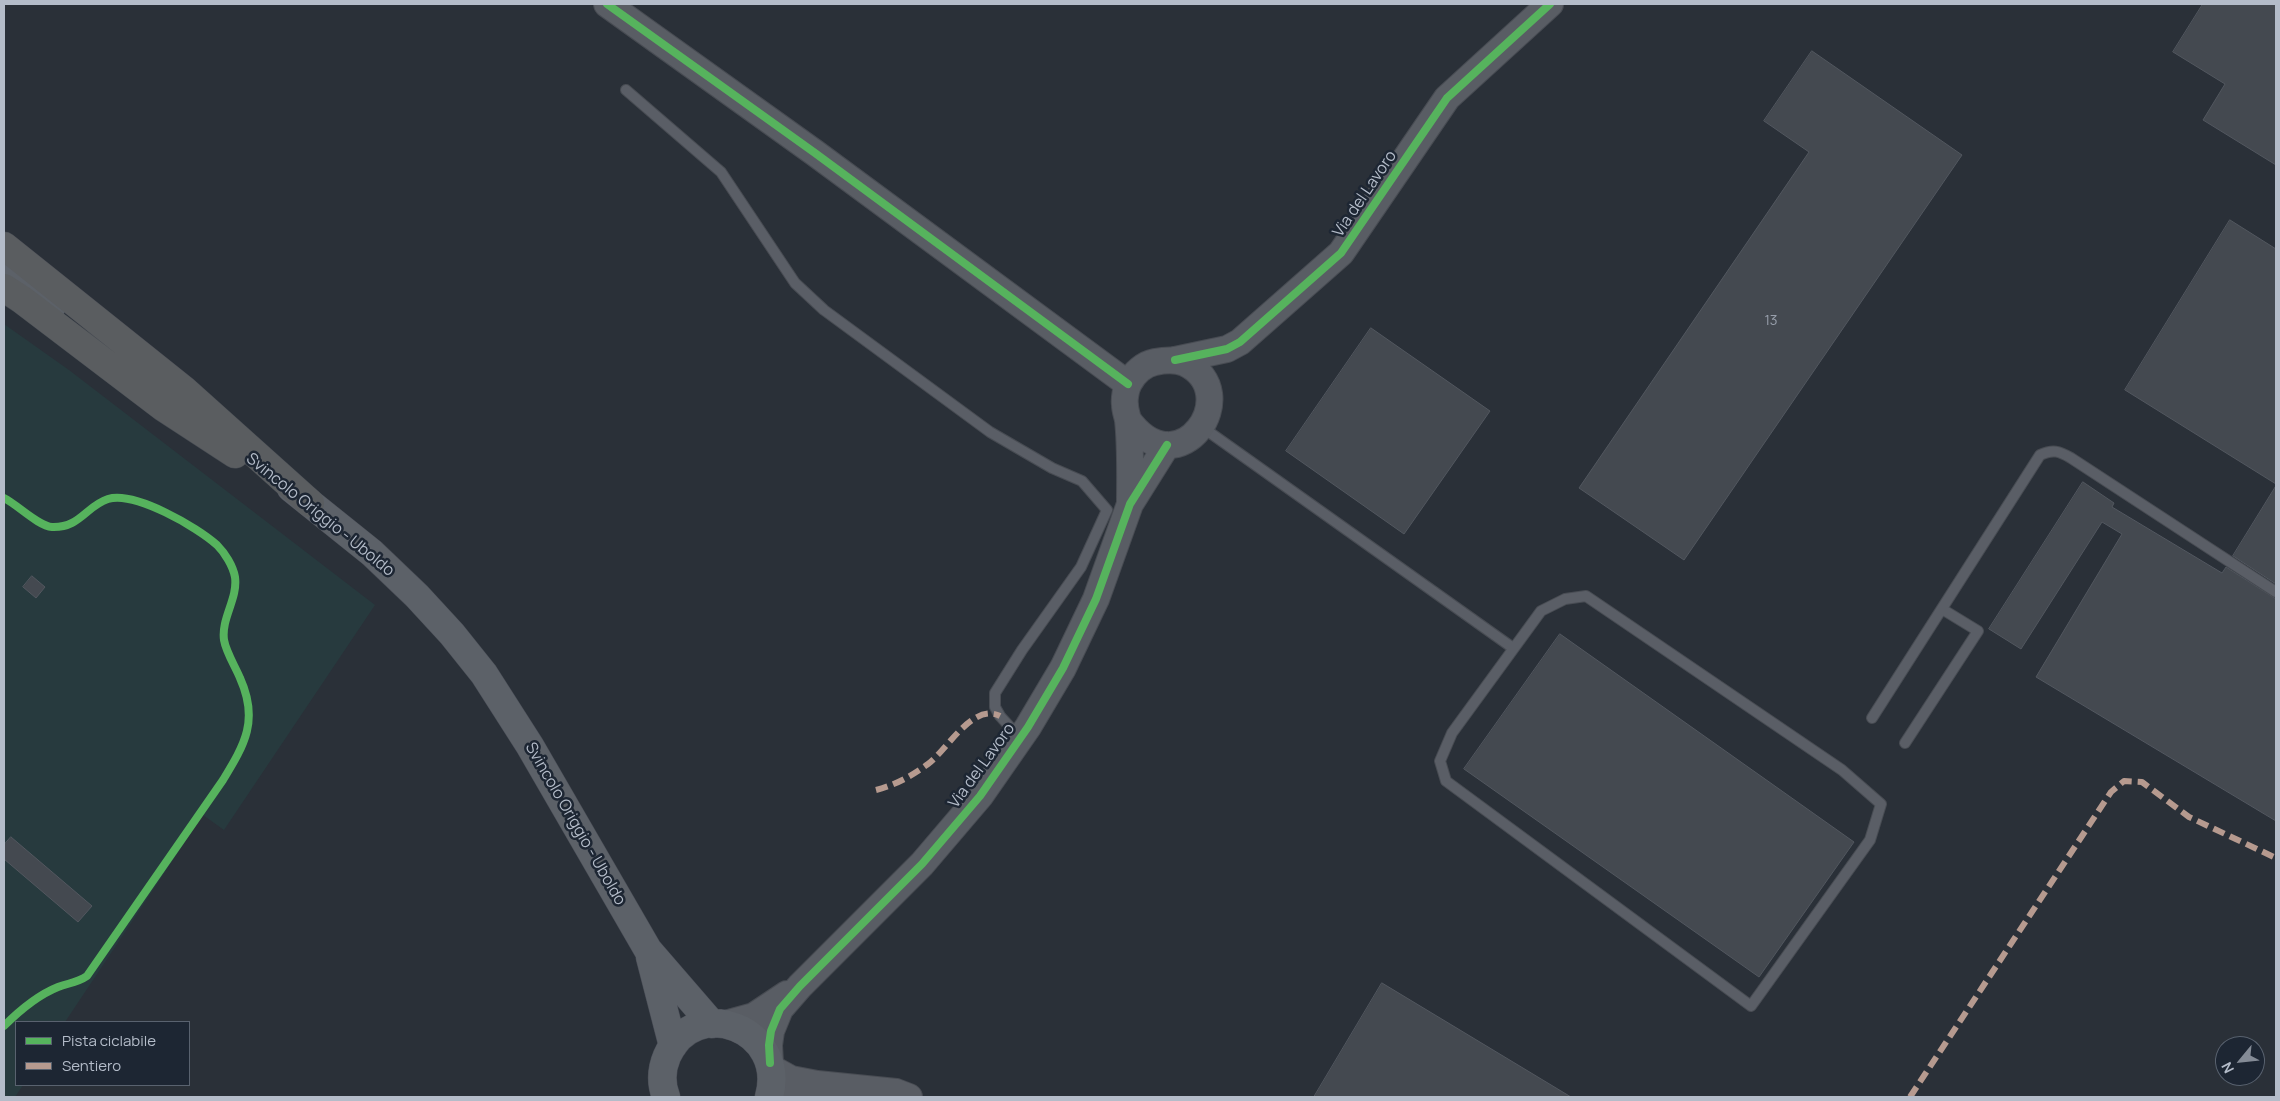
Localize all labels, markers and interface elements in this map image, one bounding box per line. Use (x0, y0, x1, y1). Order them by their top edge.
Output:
street label: Via del Lavoro (1329, 147, 1401, 241)
house number: 13 (1764, 313, 1778, 329)
street label: Svincolo Origgio - Uboldo (242, 449, 398, 581)
street label: Via del Lavoro (945, 720, 1019, 812)
street label: Svincolo Origgio - Uboldo (520, 739, 630, 909)
legend (15, 1021, 190, 1086)
text: Pista ciclabile (62, 1030, 156, 1051)
north arrow (2215, 1036, 2265, 1086)
text: Sentiero (62, 1055, 121, 1076)
text: N (2216, 1059, 2238, 1077)

